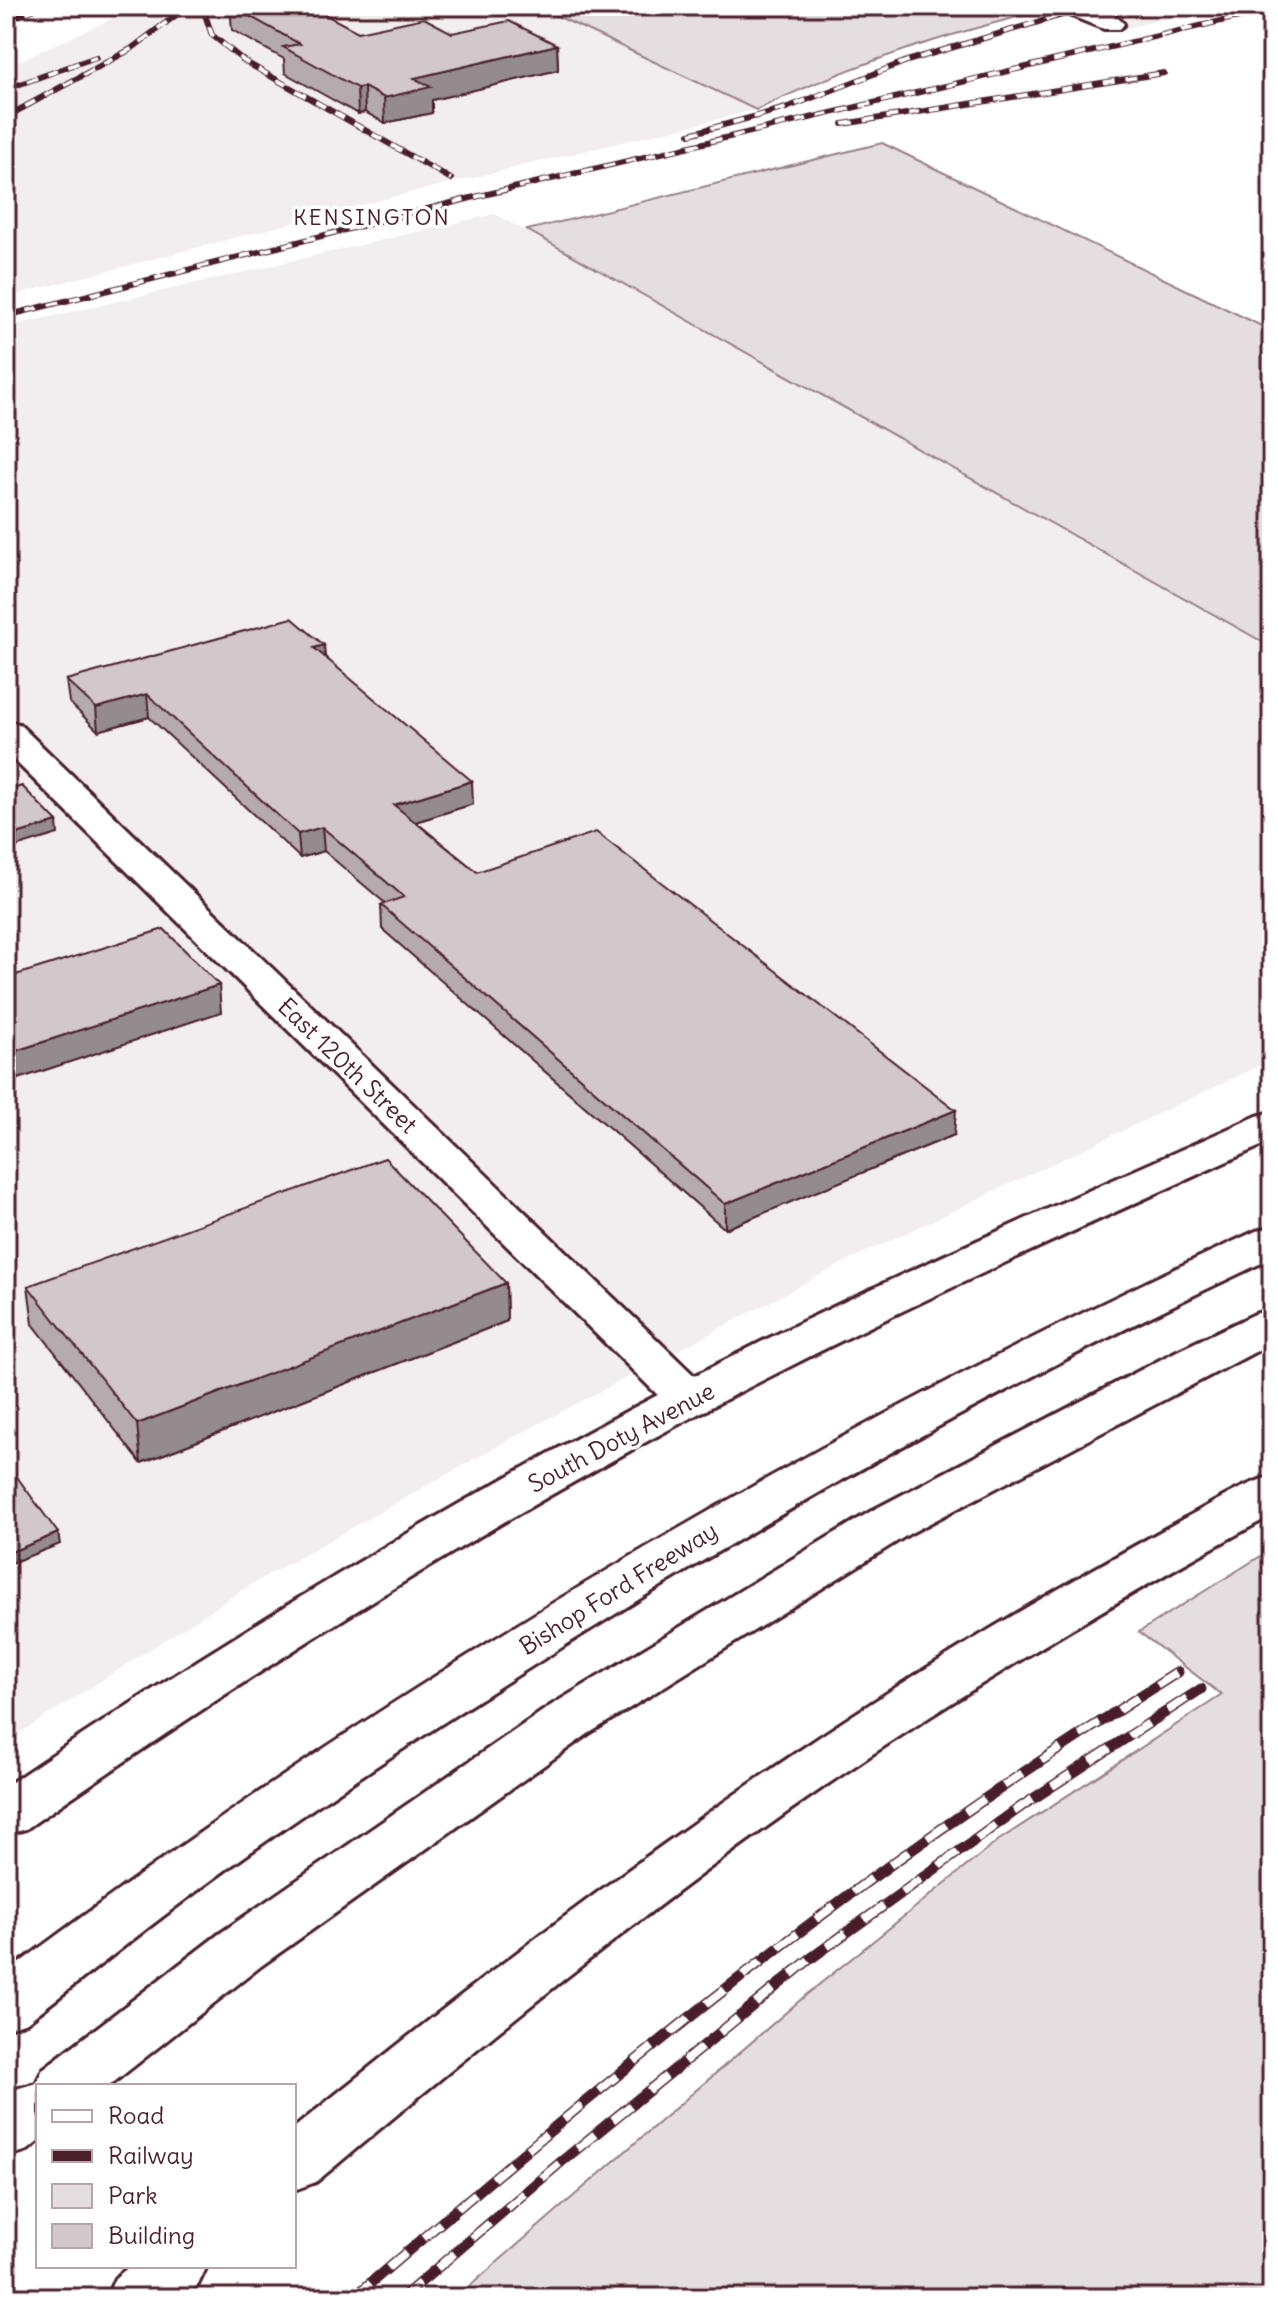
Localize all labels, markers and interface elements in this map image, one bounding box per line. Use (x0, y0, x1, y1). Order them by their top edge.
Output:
district label: KENSINGTON (293, 203, 451, 231)
street label: East 120th Street (272, 991, 424, 1139)
street label: South Doty Avenue (523, 1375, 719, 1499)
street label: Bishop Ford Freeway (513, 1515, 723, 1661)
legend (36, 2084, 296, 2268)
text: Road (108, 2100, 164, 2130)
text: Railway (108, 2140, 194, 2170)
text: Park (108, 2180, 158, 2210)
text: Building (108, 2220, 195, 2250)

